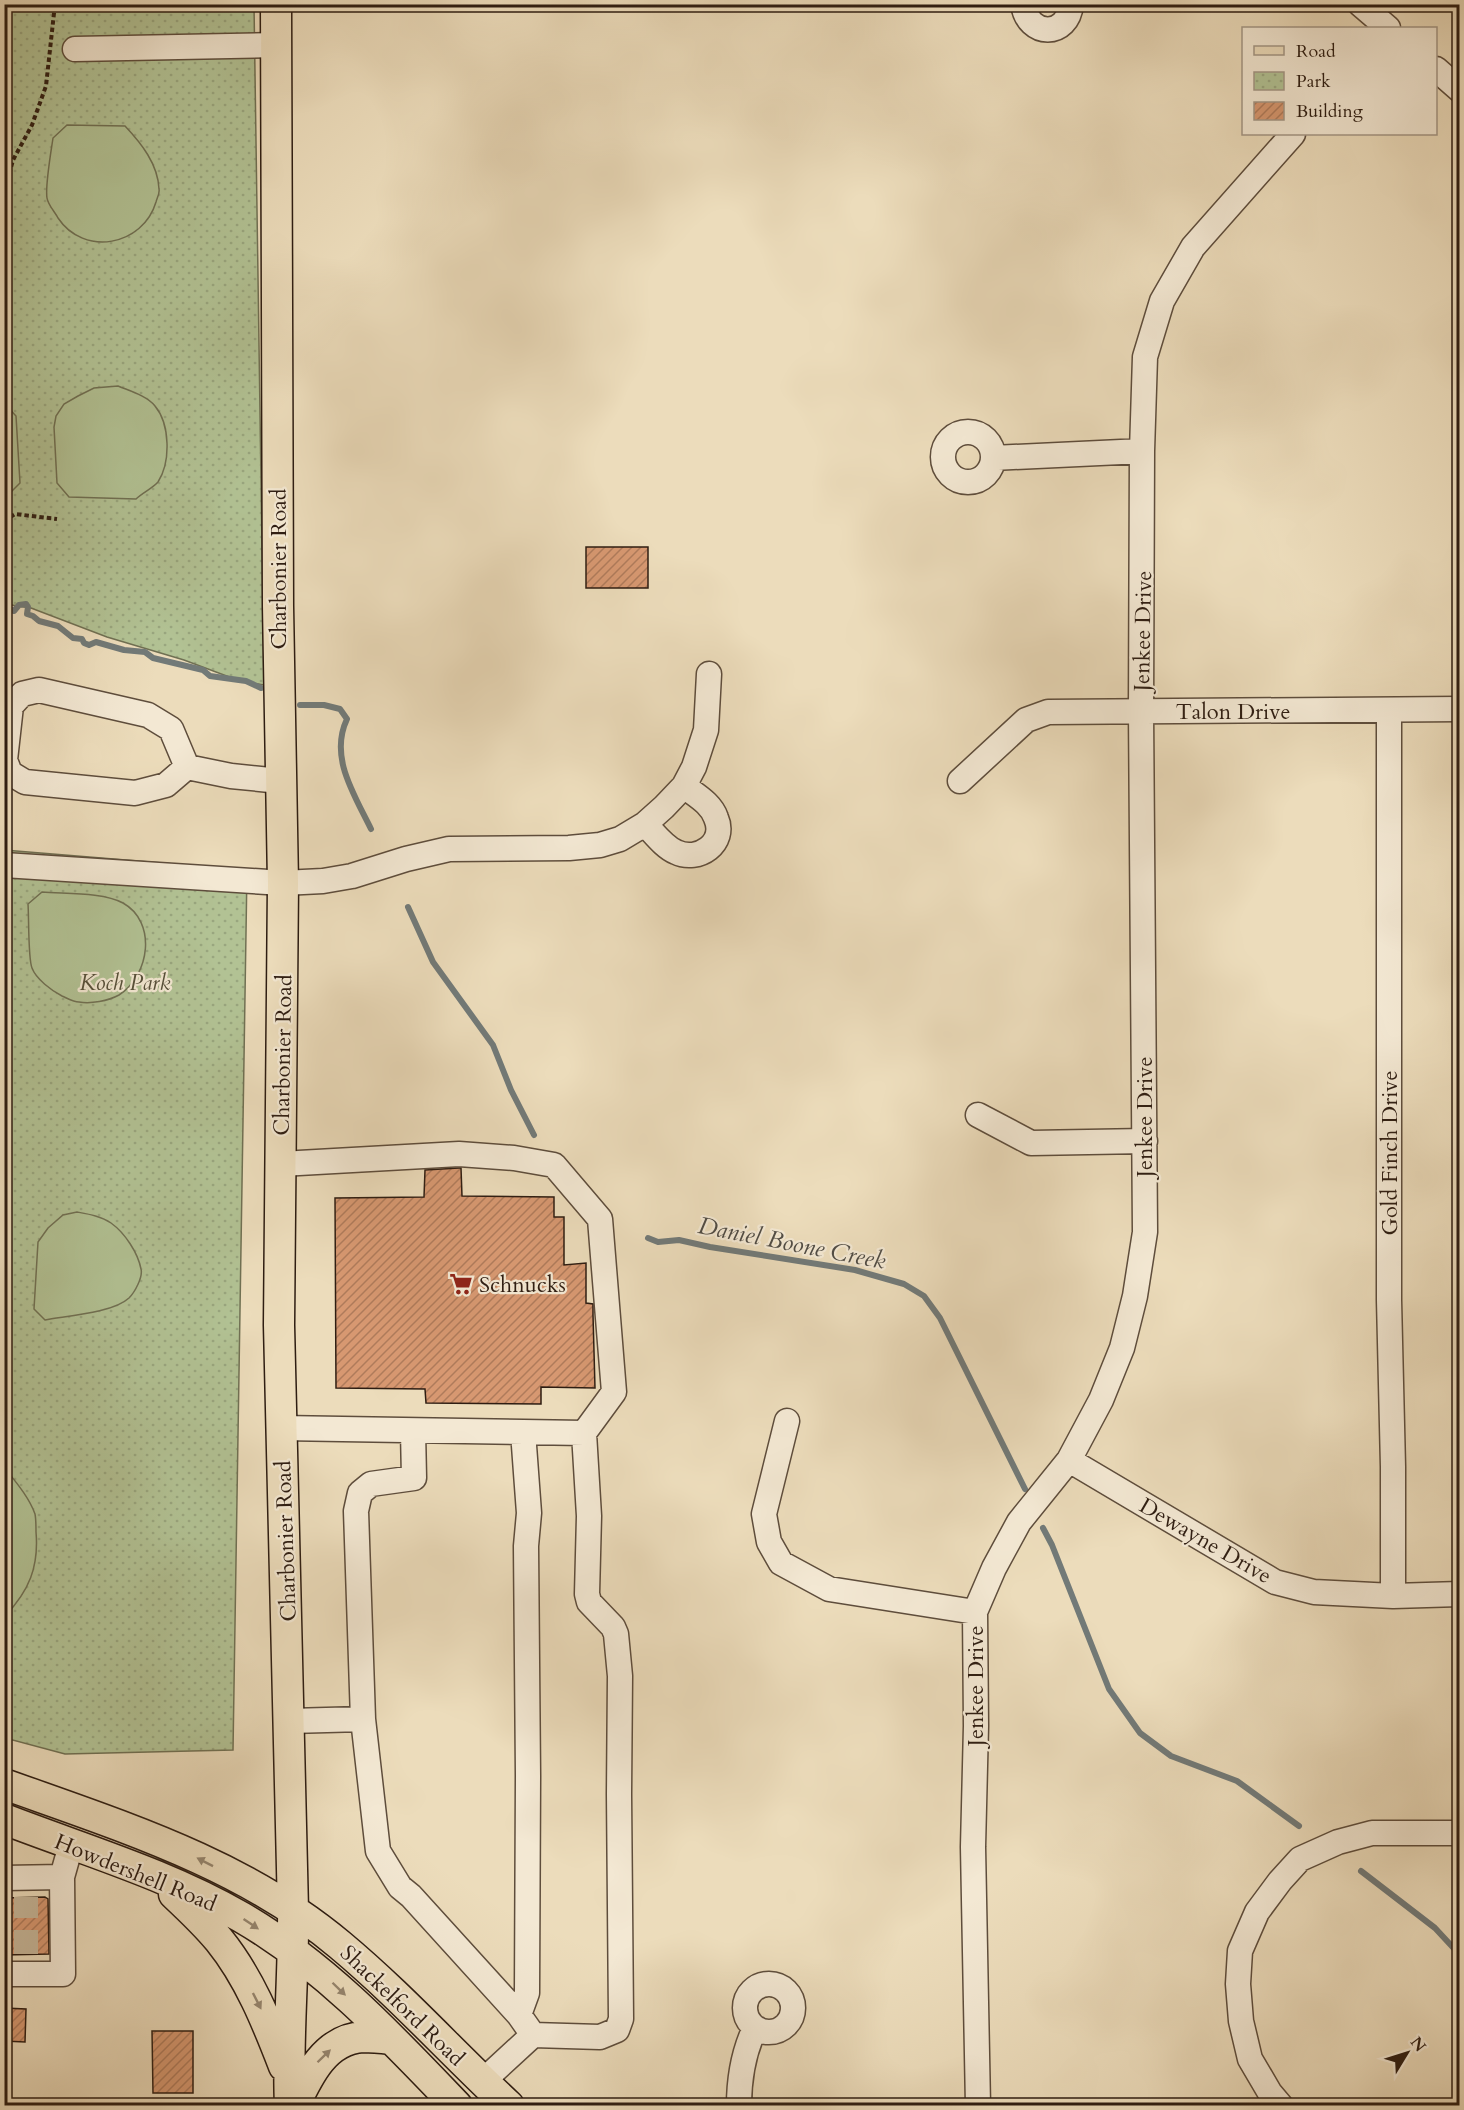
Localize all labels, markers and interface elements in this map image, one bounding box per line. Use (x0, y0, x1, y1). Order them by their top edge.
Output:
legend (1242, 27, 1437, 135)
text: Road (1296, 39, 1336, 64)
text: Park (1296, 69, 1331, 94)
text: Building (1296, 99, 1364, 124)
street label: Charbonier Road (264, 488, 294, 650)
street label: Jenkee Drive (1127, 570, 1159, 695)
street label: Talon Drive (1176, 697, 1290, 727)
park label: Koch Park (80, 968, 171, 998)
street label: Charbonier Road (267, 974, 299, 1136)
street label: Jenkee Drive (1130, 1057, 1160, 1180)
street label: Gold Finch Drive (1375, 1071, 1405, 1235)
water label: Daniel Boone Creek (695, 1209, 889, 1278)
place label: Schnucks (479, 1270, 566, 1300)
supermarket icon: Schnucks (448, 1271, 474, 1297)
street label: Charbonier Road (268, 1460, 304, 1622)
street label: Dewayne Drive (1134, 1491, 1277, 1591)
street label: Jenkee Drive (961, 1626, 991, 1749)
street label: Howdershell Road (50, 1827, 221, 1919)
one-way arrow (197, 1857, 214, 1866)
one-way arrow (243, 1918, 259, 1929)
street label: Shackelford Road (333, 1938, 471, 2073)
one-way arrow (332, 1982, 347, 1996)
one-way arrow (252, 1993, 261, 2010)
north arrow (1377, 2023, 1437, 2083)
text: N (1405, 2032, 1431, 2057)
one-way arrow (317, 2050, 331, 2064)

